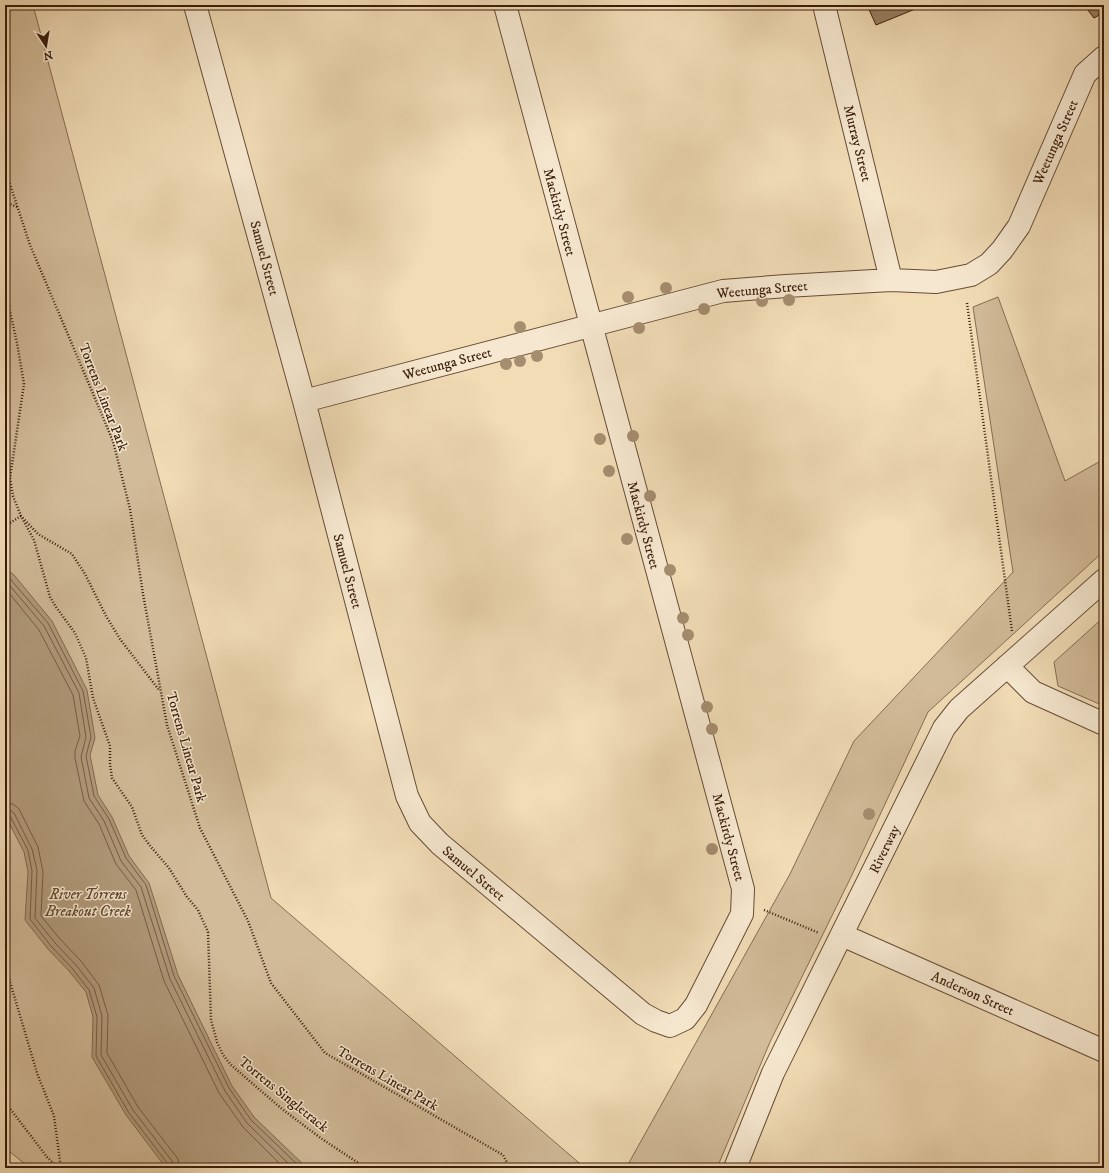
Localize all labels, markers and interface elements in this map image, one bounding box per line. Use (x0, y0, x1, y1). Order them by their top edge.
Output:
north arrow (26, 26, 66, 66)
text: N (42, 47, 54, 63)
street label: Weetunga Street (1029, 97, 1083, 189)
street label: Murray Street (839, 103, 875, 184)
street label: Mackirdy Street (539, 166, 580, 259)
street label: Samuel Street (245, 219, 283, 298)
street label: Weetunga Street (715, 277, 809, 303)
street label: Torrens Linear Park (74, 341, 132, 454)
street label: Weetunga Street (400, 343, 494, 385)
street label: Mackirdy Street (623, 479, 664, 572)
street label: Samuel Street (328, 532, 366, 611)
street label: Torrens Linear Park (162, 690, 210, 805)
street label: Mackirdy Street (708, 791, 749, 884)
street label: Riverway (865, 822, 904, 877)
street label: Samuel Street (438, 842, 509, 906)
water label: River Torrens Breakout Creek (44, 885, 132, 921)
street label: Anderson Street (928, 968, 1017, 1020)
street label: Torrens Linear Park (334, 1043, 441, 1115)
street label: Torrens Singletrack (235, 1053, 332, 1137)

